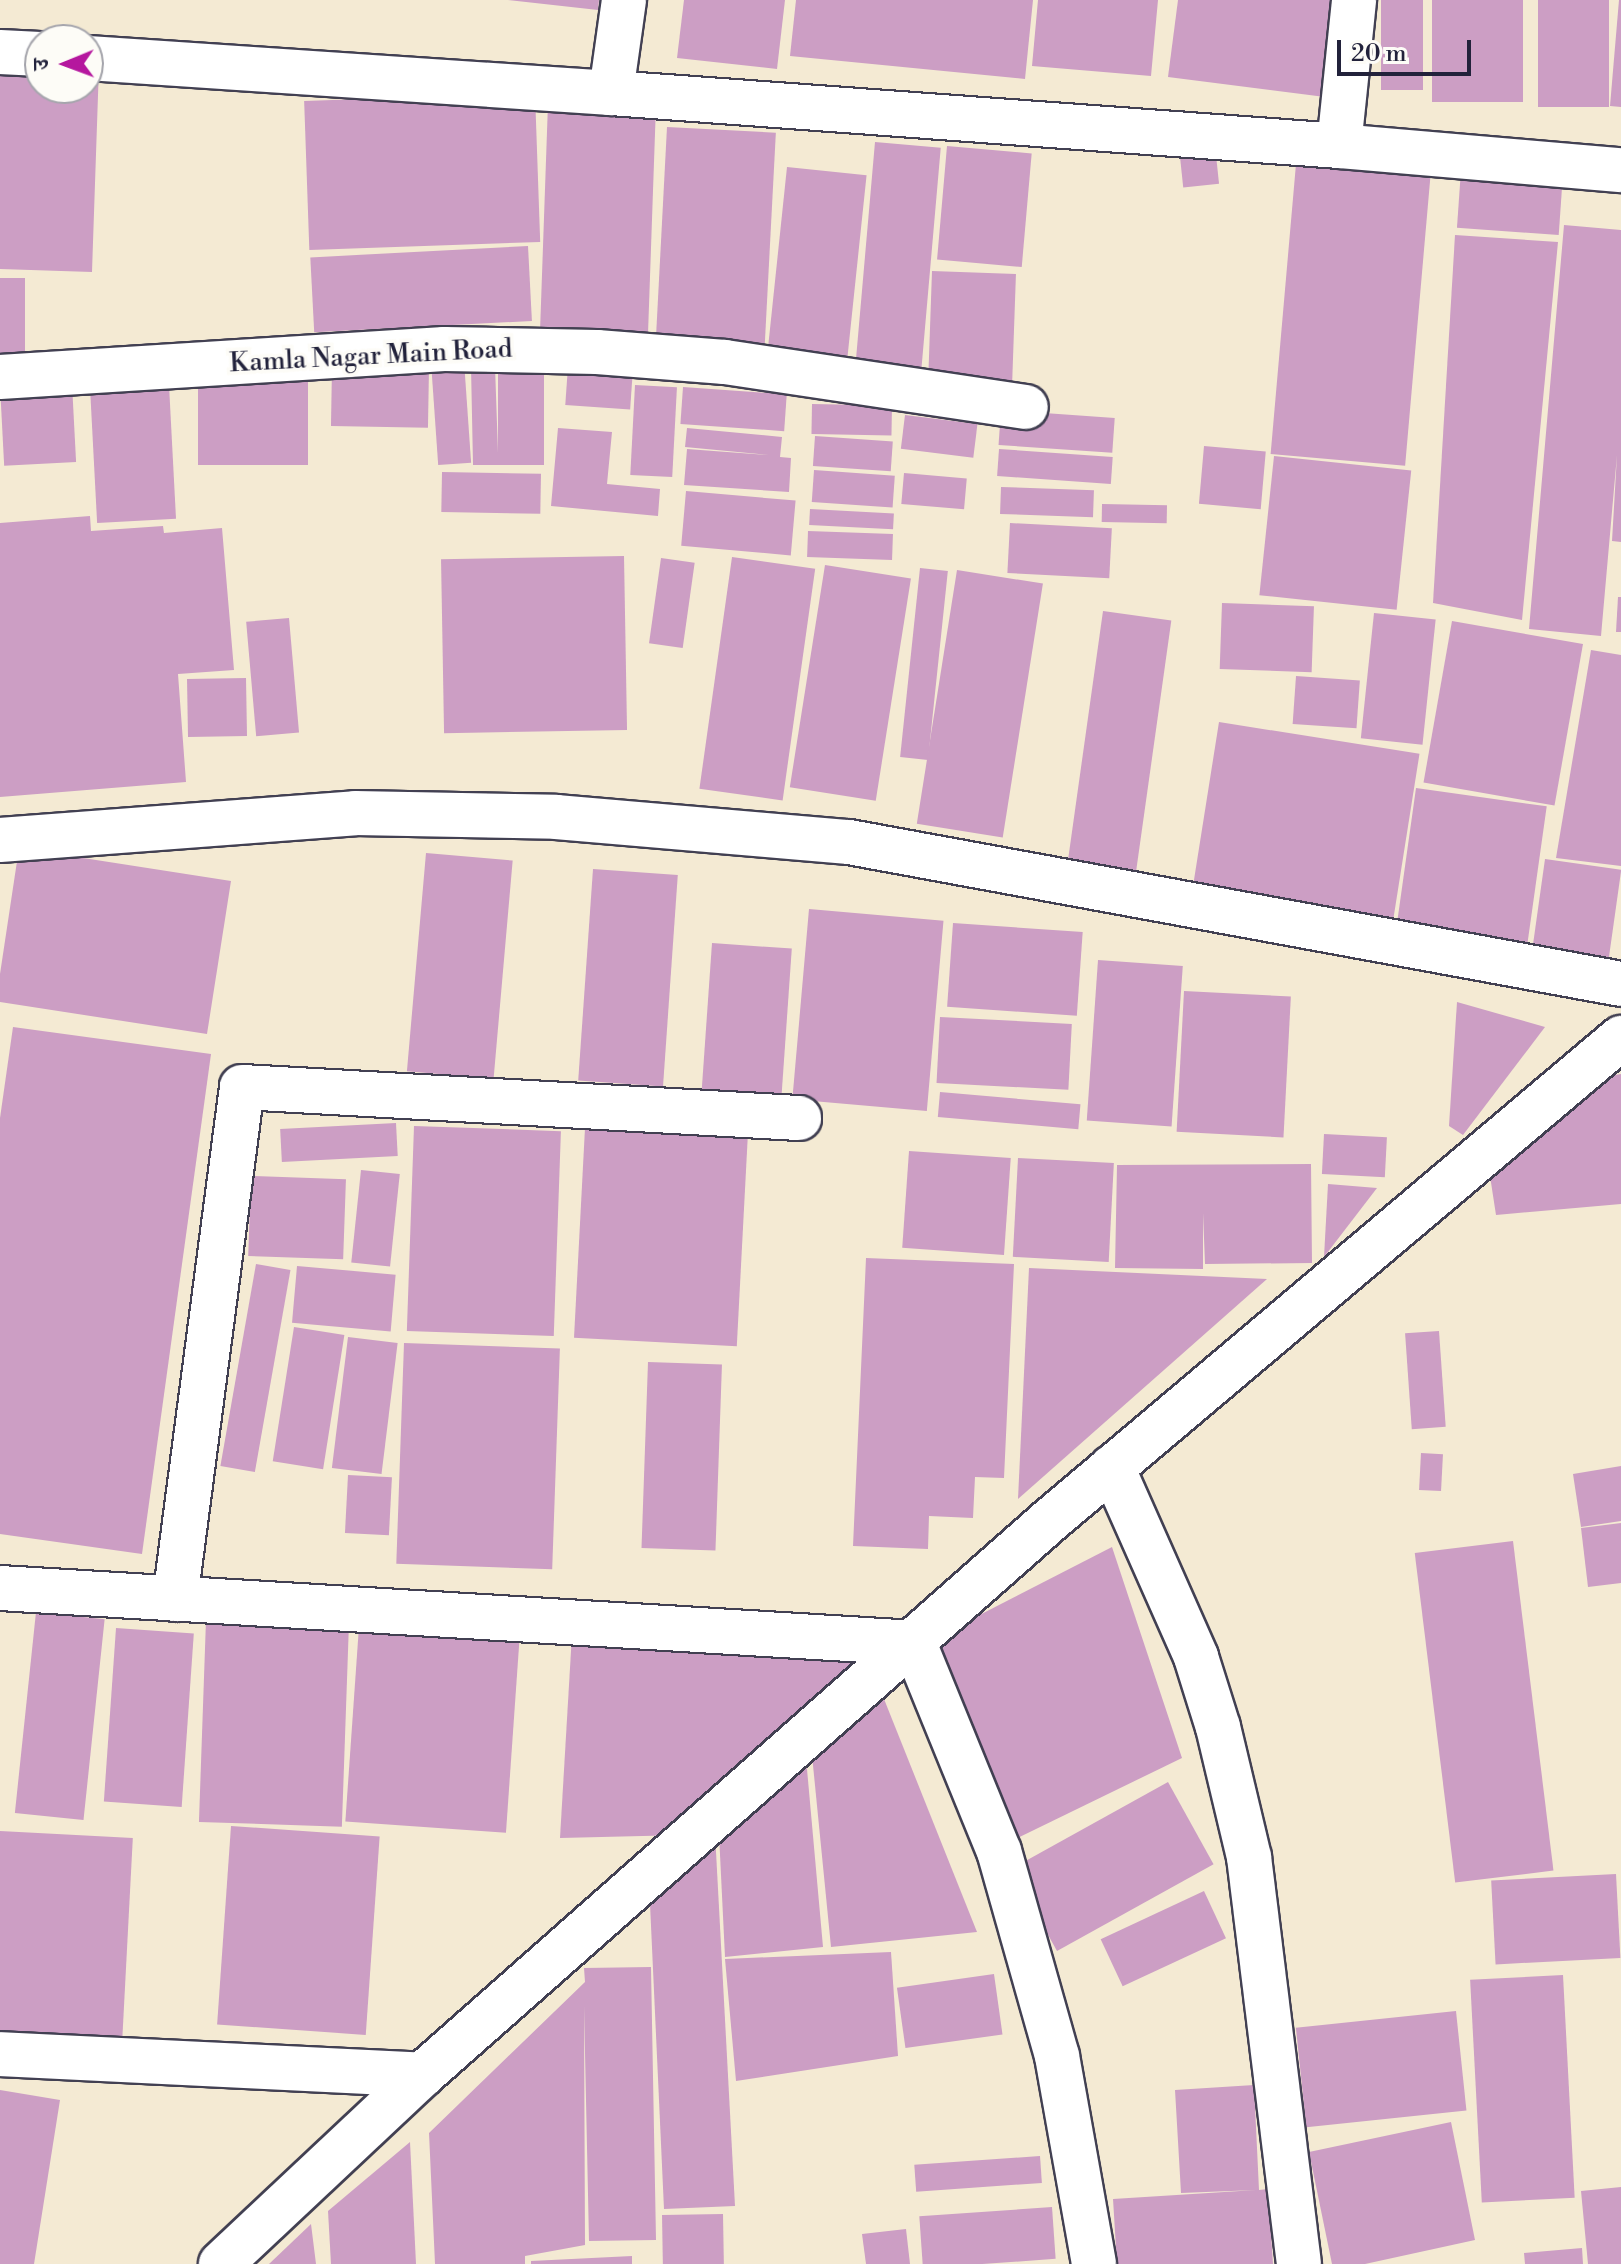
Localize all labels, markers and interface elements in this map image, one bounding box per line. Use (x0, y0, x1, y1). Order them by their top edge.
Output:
north arrow (24, 24, 104, 104)
scale bar (1341, 24, 1475, 74)
text: 20 m (1351, 39, 1407, 69)
text: उ (28, 59, 55, 70)
street label: Kamla Nagar Main Road (229, 334, 513, 380)

